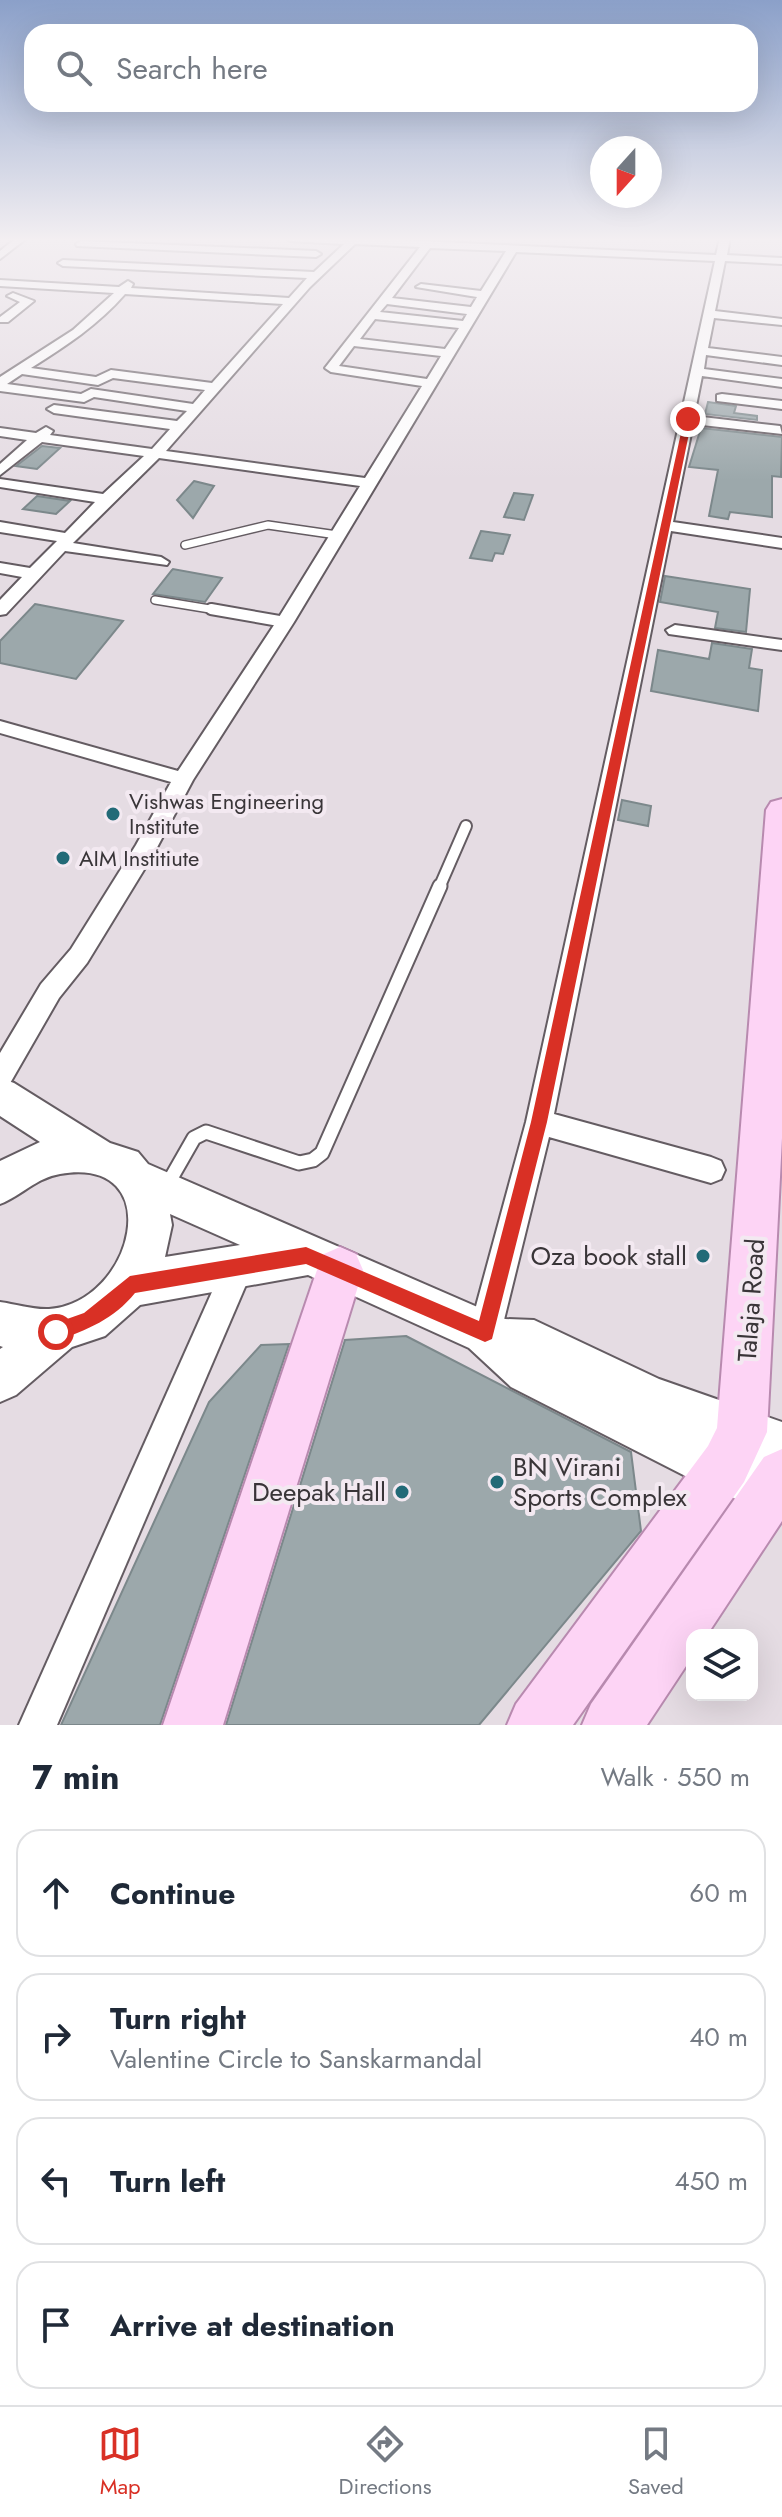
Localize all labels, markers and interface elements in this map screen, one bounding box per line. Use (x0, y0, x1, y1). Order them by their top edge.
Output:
search box (24, 24, 758, 112)
icon: search (52, 46, 96, 90)
text: Search here (116, 47, 268, 90)
north arrow (590, 136, 662, 208)
route end (670, 401, 706, 437)
place label: Vishwas Engineering Institute (129, 785, 324, 842)
marker: Vishwas Engineering Institute (104, 805, 122, 823)
place label: AIM Institiute (79, 842, 199, 874)
marker: AIM Institiute (54, 849, 72, 867)
place label: Oza book stall (531, 1237, 687, 1275)
street label: Talaja Road (728, 1237, 774, 1363)
marker: Oza book stall (694, 1247, 712, 1265)
route start (38, 1314, 74, 1350)
place label: BN Virani Sports Complex (513, 1448, 687, 1516)
place label: Deepak Hall (252, 1473, 386, 1511)
marker: BN Virani Sports Complex (488, 1473, 506, 1491)
marker: Deepak Hall (393, 1483, 411, 1501)
map controls (686, 1629, 758, 1701)
button: layers (686, 1629, 758, 1701)
text: 7 min (32, 1753, 120, 1802)
text: Walk · 550 m (601, 1758, 750, 1796)
icon: ahead (34, 1871, 78, 1915)
text: Continue (110, 1872, 236, 1915)
text: 60 m (689, 1874, 748, 1912)
text: Turn right (110, 1997, 246, 2040)
icon: right (34, 2015, 78, 2059)
text: 40 m (689, 2018, 748, 2056)
text: Valentine Circle to Sanskarmandal (110, 2040, 482, 2078)
icon: left (34, 2159, 78, 2203)
text: Turn left (110, 2160, 225, 2203)
text: 450 m (674, 2162, 748, 2200)
icon: arrive (34, 2303, 78, 2347)
text: Arrive at destination (110, 2304, 395, 2347)
tab: Map (98, 2422, 142, 2502)
tab: Directions (339, 2422, 432, 2502)
tab: Saved (628, 2422, 684, 2502)

